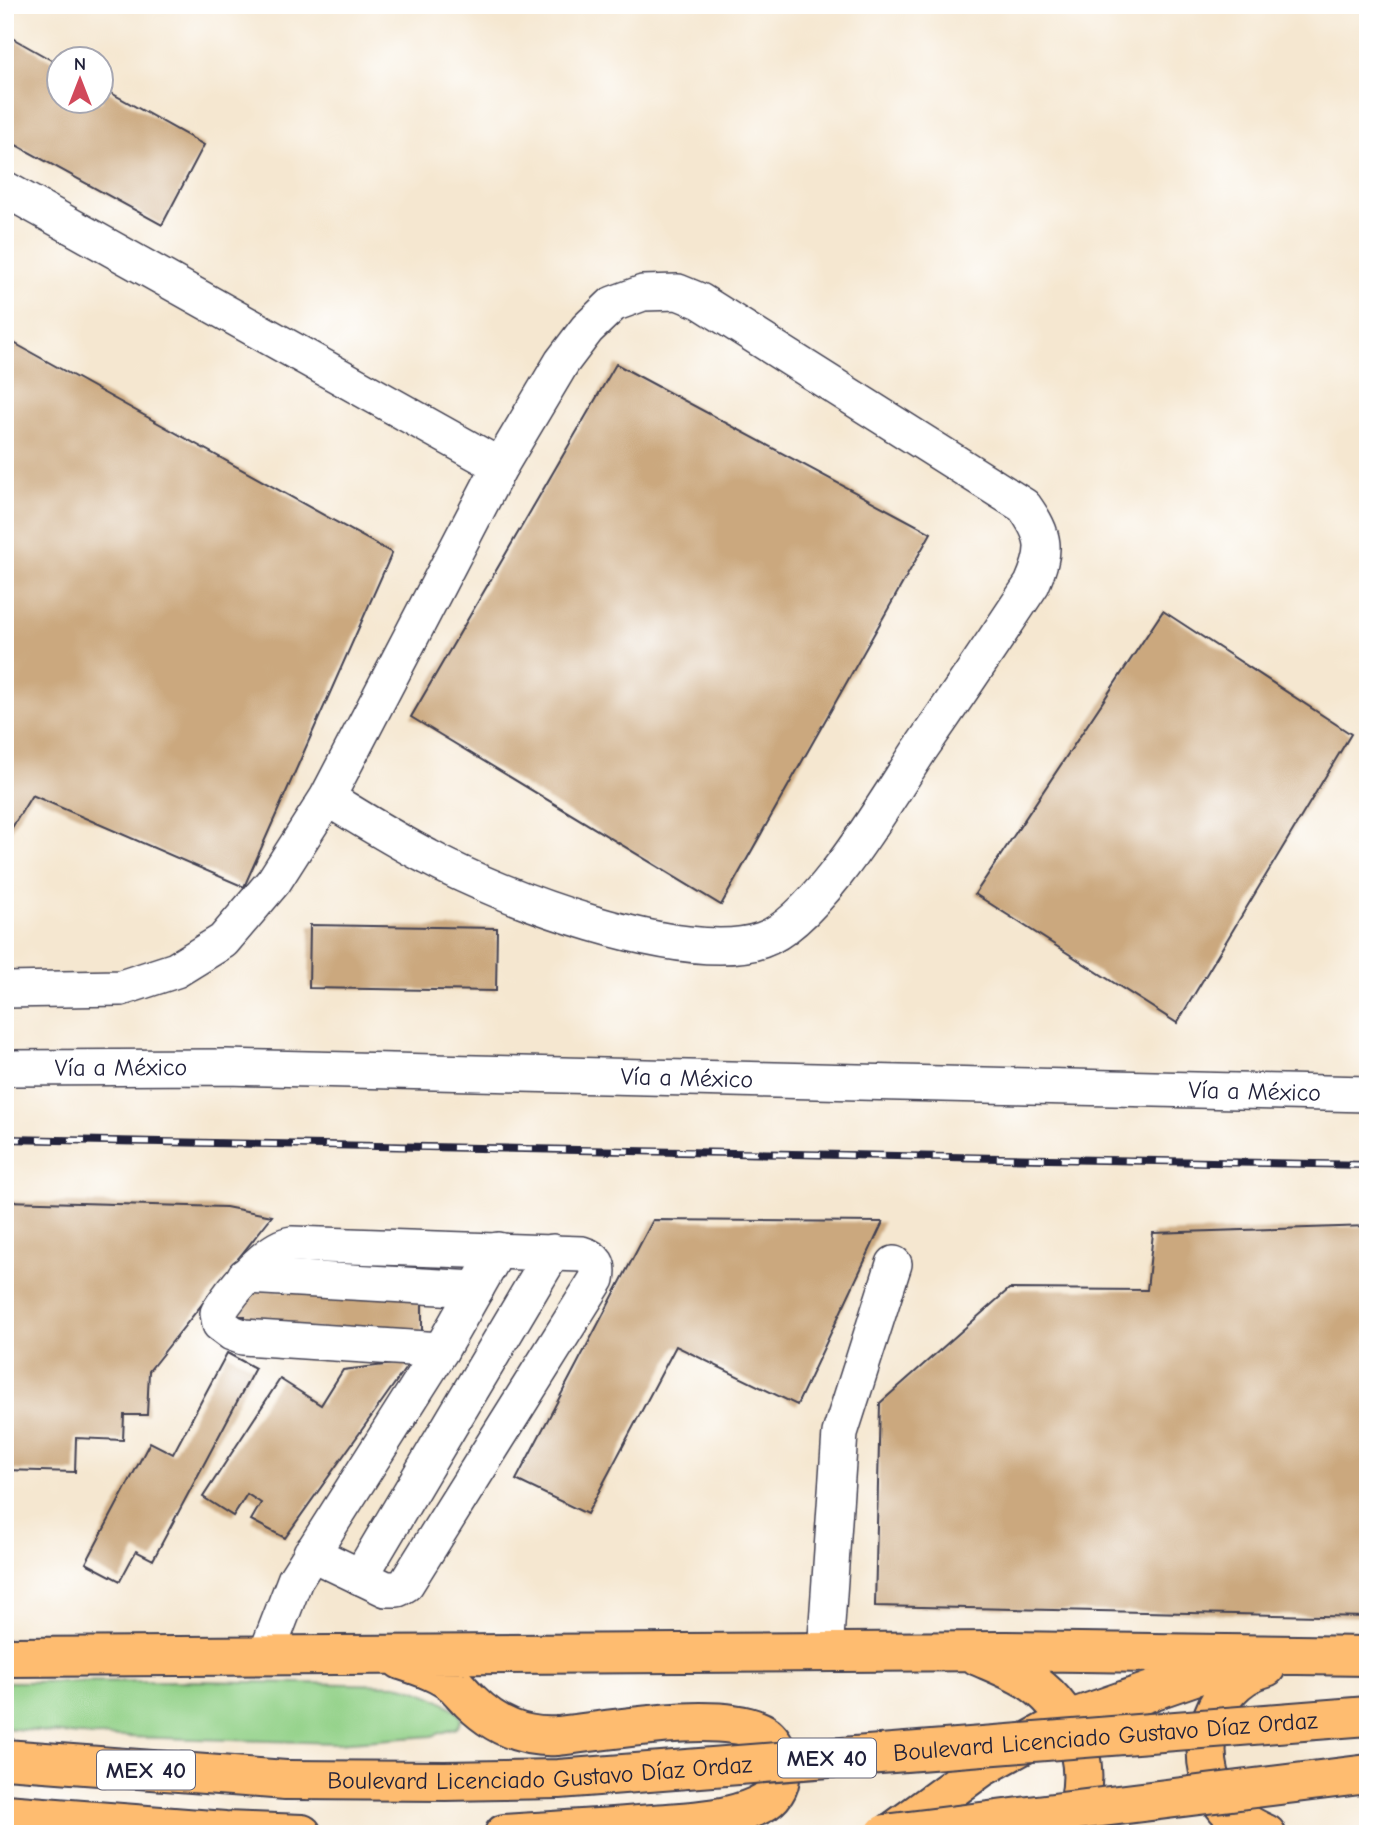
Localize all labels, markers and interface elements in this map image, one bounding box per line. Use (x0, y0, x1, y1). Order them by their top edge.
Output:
north arrow (46, 46, 116, 116)
text: N (74, 53, 86, 75)
street label: Vía a México (55, 1053, 187, 1082)
street label: Vía a México (620, 1062, 753, 1093)
street label: Vía a México (1188, 1076, 1321, 1107)
street label: Boulevard Licenciado Gustavo Díaz Ordaz (892, 1706, 1319, 1767)
road number: MEX 40 (778, 1738, 876, 1778)
road number: MEX 40 (97, 1750, 195, 1790)
street label: Boulevard Licenciado Gustavo Díaz Ordaz (327, 1750, 754, 1795)

